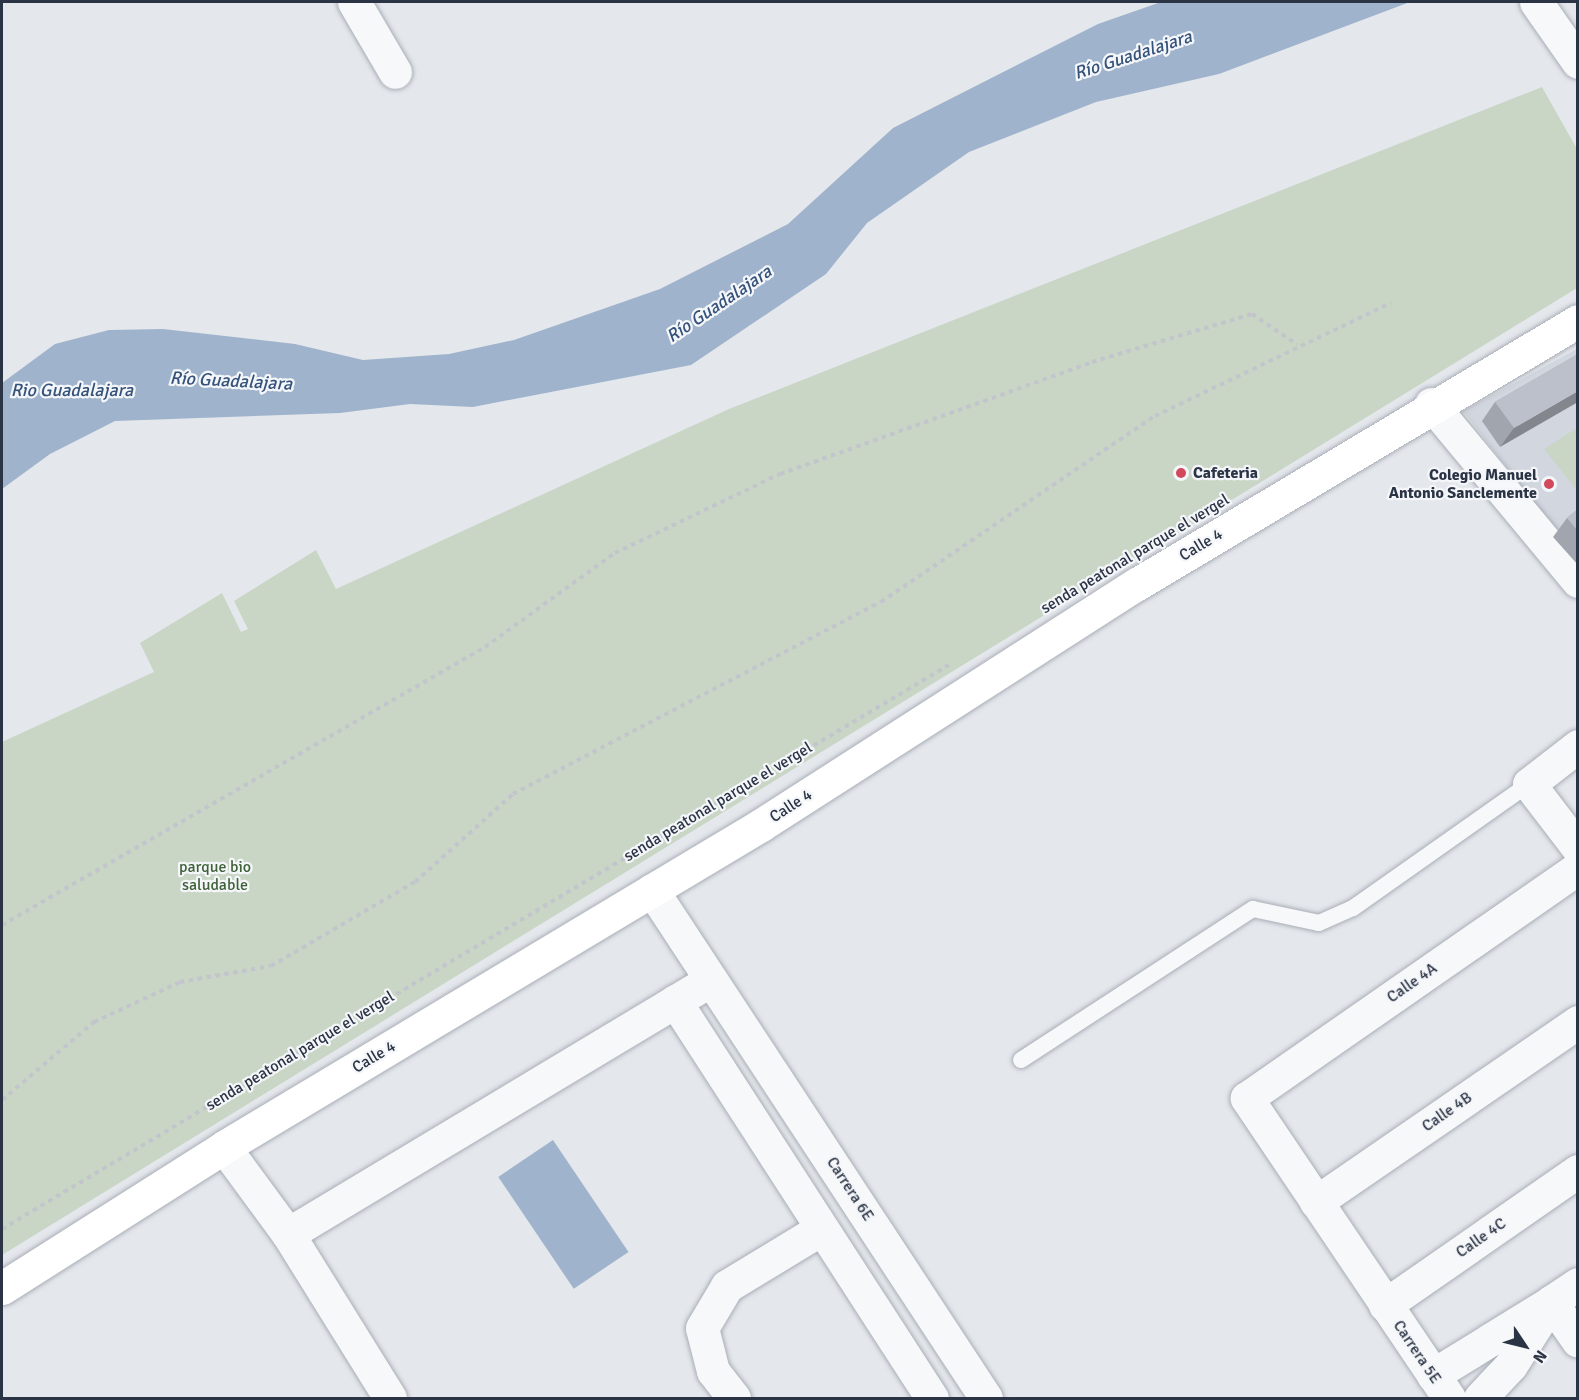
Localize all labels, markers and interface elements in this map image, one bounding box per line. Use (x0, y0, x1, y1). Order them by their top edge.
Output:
water label: Río Guadalajara (1071, 26, 1195, 84)
water label: Río Guadalajara (662, 261, 776, 347)
water label: Río Guadalajara (169, 367, 293, 395)
water label: Rio Guadalajara (11, 379, 133, 401)
place label: Cafeteria (1193, 463, 1258, 483)
place label: Colegio Manuel Antonio Sanclemente (1389, 465, 1537, 503)
marker: Cafeteria (1174, 466, 1188, 480)
marker: Colegio Manuel Antonio Sanclemente (1542, 477, 1556, 491)
street label: senda peatonal parque el vergel (1037, 490, 1233, 618)
street label: Calle 4 (1176, 525, 1226, 565)
street label: senda peatonal parque el vergel (620, 738, 816, 866)
street label: Calle 4 (766, 785, 816, 827)
park label: parque bio saludable (179, 857, 251, 895)
street label: Calle 4A (1383, 959, 1441, 1007)
street label: senda peatonal parque el vergel (202, 987, 398, 1115)
street label: Calle 4 (349, 1037, 399, 1077)
street label: Calle 4B (1418, 1088, 1476, 1136)
street label: Carrera 6E (822, 1153, 878, 1225)
street label: Calle 4C (1452, 1214, 1510, 1262)
north arrow (1495, 1316, 1555, 1376)
street label: Carrera 5E (1389, 1317, 1445, 1387)
text: N (1528, 1346, 1551, 1367)

